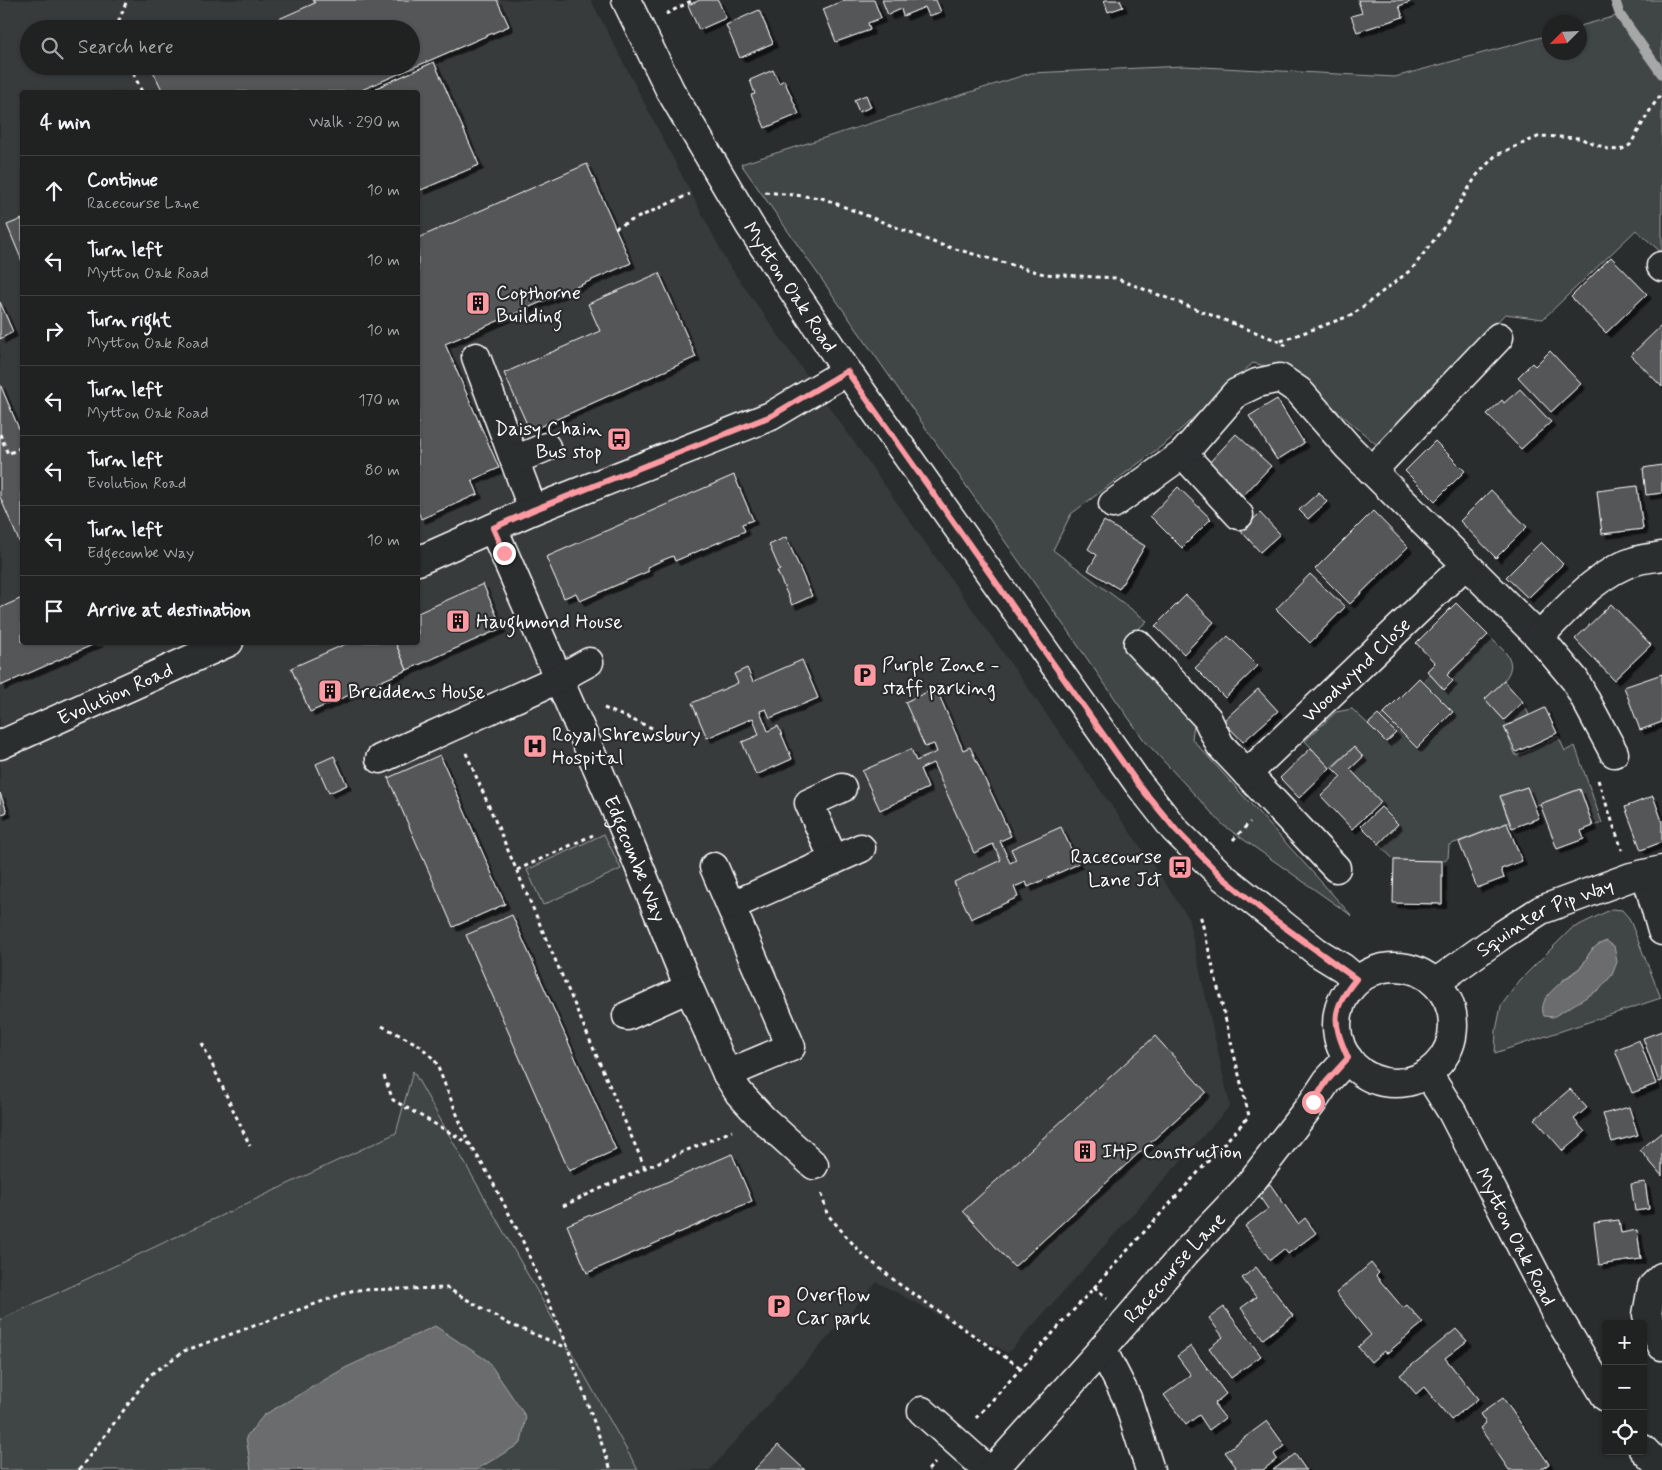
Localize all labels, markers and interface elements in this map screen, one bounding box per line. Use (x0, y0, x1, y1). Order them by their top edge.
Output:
north arrow (1542, 15, 1587, 60)
search box (20, 20, 420, 75)
icon: search (38, 34, 66, 62)
text: Search here (78, 35, 174, 60)
text: 4 min (40, 109, 91, 137)
text: Walk · 290 m (309, 112, 400, 133)
text: Continue (87, 168, 158, 193)
icon: ahead (40, 177, 68, 205)
text: 10 m (367, 180, 400, 201)
text: Racecourse Lane (87, 193, 200, 214)
street label: Mytton Oak Road (736, 217, 843, 358)
text: Turn left (87, 238, 163, 263)
icon: left (40, 247, 68, 275)
text: 10 m (367, 250, 400, 271)
text: Mytton Oak Road (87, 263, 209, 284)
place label: Copthorne Building (496, 280, 581, 332)
building icon: Copthorne Building (465, 290, 491, 316)
text: Turn right (87, 308, 171, 333)
icon: right (40, 317, 68, 345)
text: 10 m (367, 320, 400, 341)
text: Mytton Oak Road (87, 333, 209, 354)
text: Turn left (87, 378, 163, 403)
icon: left (40, 387, 68, 415)
text: 170 m (358, 390, 400, 411)
text: Mytton Oak Road (87, 403, 209, 424)
place label: Daisy Chain Bus stop (494, 416, 602, 466)
bus stop icon: Daisy Chain Bus stop (606, 426, 632, 452)
text: Turn left (87, 448, 163, 473)
icon: left (40, 457, 68, 485)
text: 80 m (365, 460, 400, 481)
text: Evolution Road (87, 473, 186, 494)
text: Turn left (87, 518, 163, 543)
icon: left (40, 527, 68, 555)
text: 10 m (367, 530, 400, 551)
route end (493, 542, 516, 565)
text: Edgecombe Way (87, 543, 194, 564)
icon: arrive (40, 597, 68, 625)
text: Arrive at destination (87, 598, 251, 623)
building icon: Haughmond House (445, 608, 471, 634)
place label: Haughmond House (476, 609, 623, 638)
street label: Woodwynd Close (1297, 612, 1417, 729)
place label: Purple Zone - staff parking (882, 652, 1000, 702)
street label: Evolution Road (53, 657, 178, 732)
parking icon: Purple Zone - staff parking (852, 662, 878, 688)
building icon: Breiddens House (317, 678, 343, 704)
place label: Breiddens House (348, 679, 486, 706)
place label: Royal Shrewsbury Hospital (552, 722, 701, 772)
hospital icon: Royal Shrewsbury Hospital (522, 733, 548, 759)
street label: Edgecombe Way (596, 792, 672, 926)
place label: Racecourse Lane Jct (1070, 844, 1162, 894)
bus stop icon: Racecourse Lane Jct (1167, 854, 1193, 880)
street label: Squinter Pip Way (1471, 873, 1618, 964)
route start (1302, 1091, 1325, 1114)
building icon: IHP Construction (1072, 1138, 1098, 1164)
place label: IHP Construction (1102, 1139, 1242, 1166)
street label: Mytton Oak Road (1468, 1163, 1562, 1311)
street label: Racecourse Lane (1118, 1206, 1232, 1330)
place label: Overflow Car park (796, 1282, 871, 1332)
parking icon: Overflow Car park (766, 1293, 792, 1319)
map controls (1602, 1320, 1647, 1455)
button: + (1602, 1320, 1647, 1365)
button: − (1602, 1365, 1647, 1410)
button: locate (1602, 1410, 1647, 1455)

